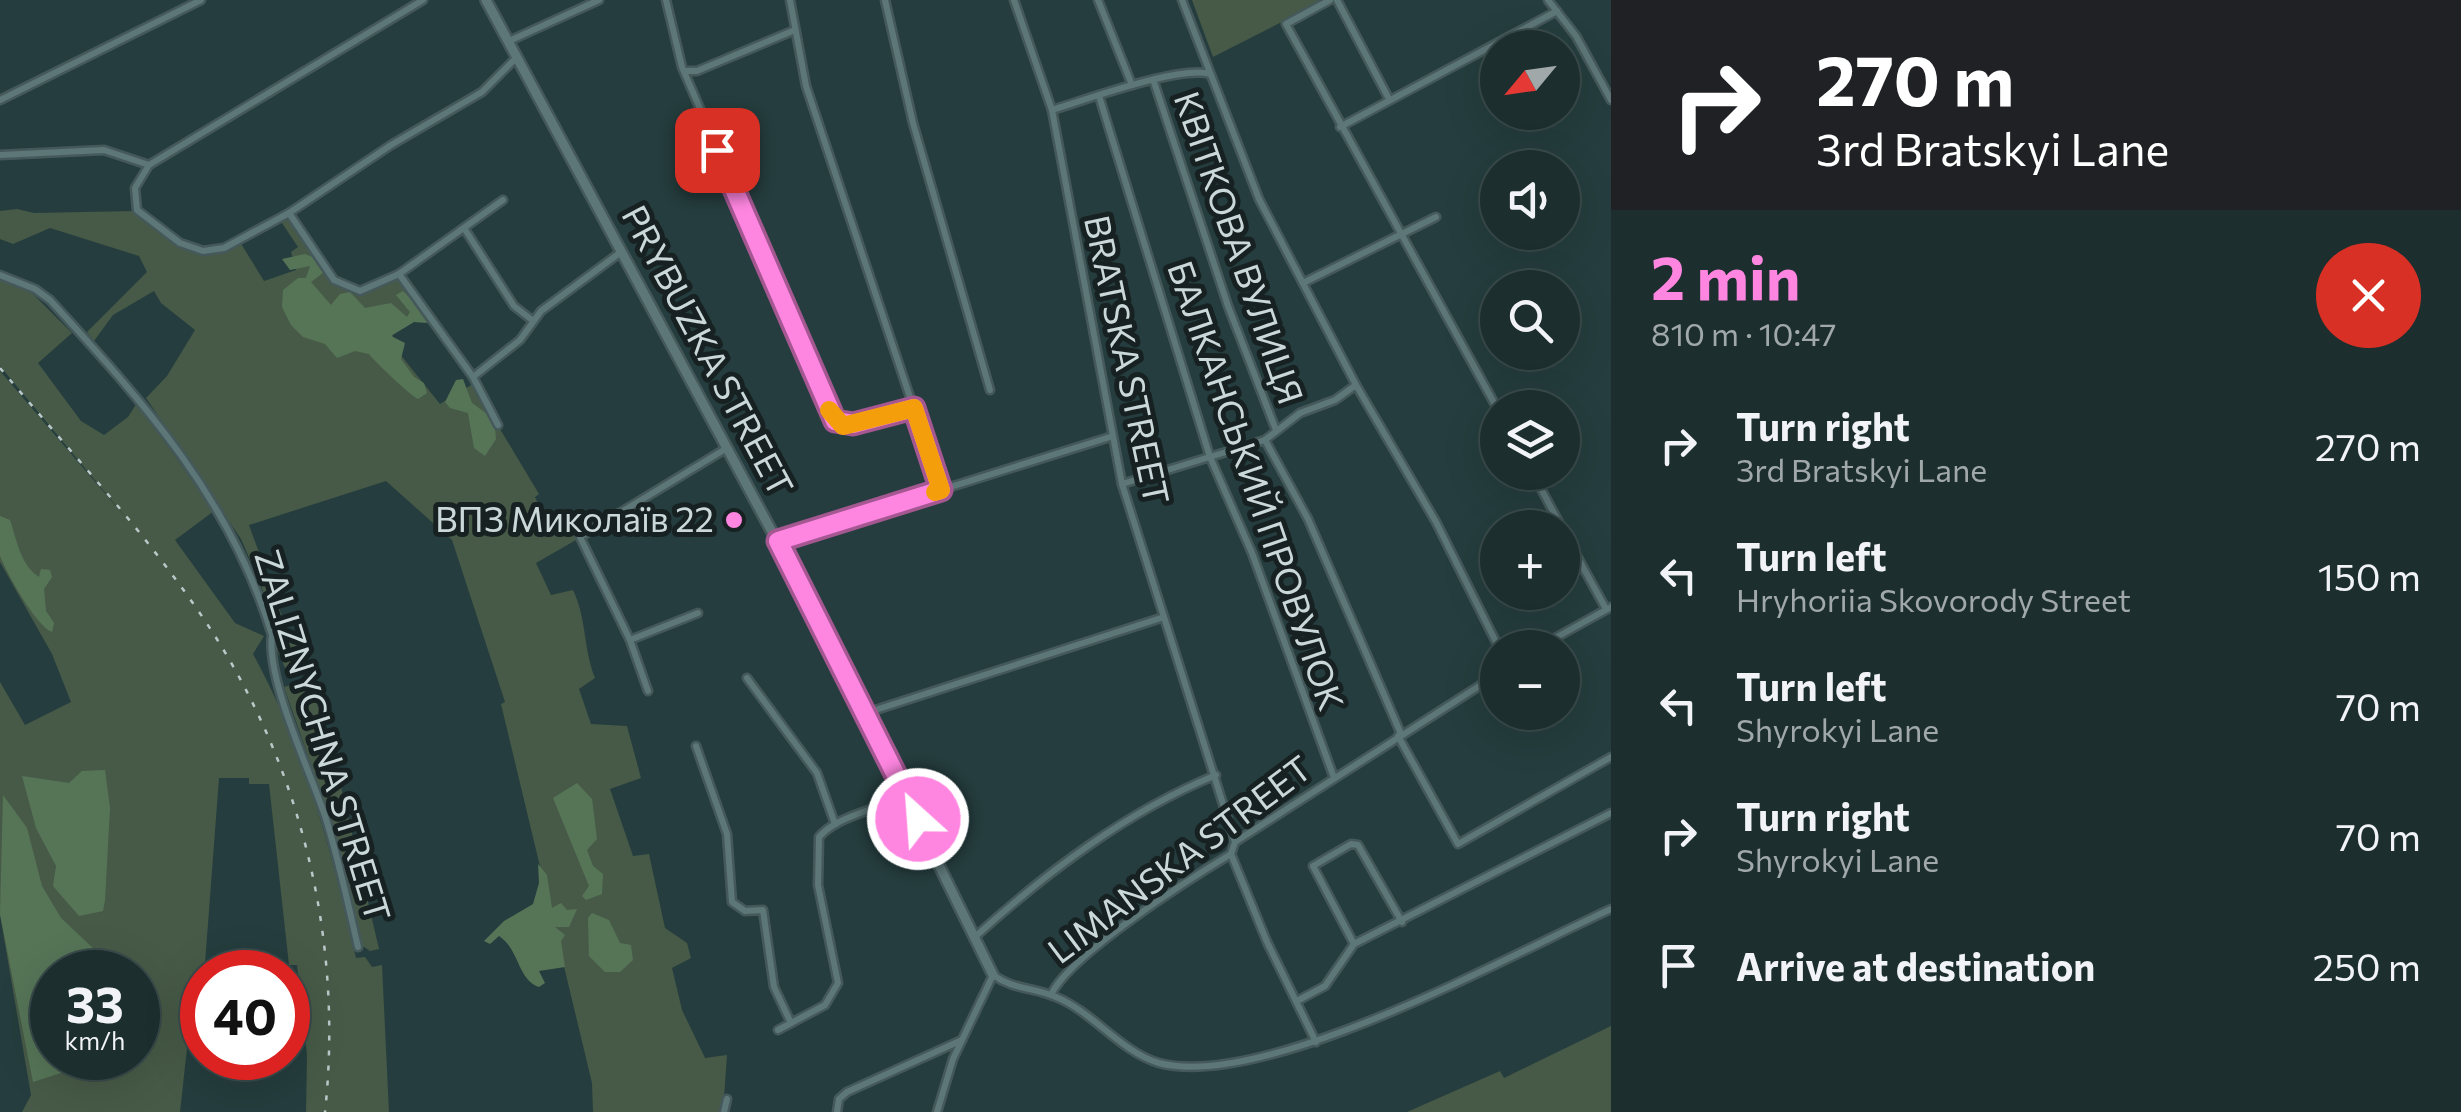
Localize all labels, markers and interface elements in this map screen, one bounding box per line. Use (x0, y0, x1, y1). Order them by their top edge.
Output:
north arrow (1480, 30, 1580, 130)
map controls (1480, 30, 1580, 730)
text: 270 m (1816, 35, 2014, 120)
icon: right (1651, 40, 1781, 170)
street label: КВІТКОВА ВУЛИЦЯ (1167, 85, 1314, 409)
pin (675, 108, 760, 193)
text: 3rd Bratskyi Lane (1816, 120, 2169, 175)
icon: arrive (690, 123, 745, 178)
button: sound (1480, 150, 1580, 250)
street label: PRYBUZKA STREET (614, 197, 804, 503)
street label: BRATSKA STREET (1077, 211, 1180, 508)
text: 2 min (1651, 239, 1800, 312)
button: close (2316, 243, 2421, 348)
street label: БАЛКАНСЬКИЙ ПРОВУЛОК (1160, 255, 1355, 716)
button: search (1480, 270, 1580, 370)
text: 810 m · 10:47 (1651, 313, 1836, 353)
button: layers (1480, 390, 1580, 490)
text: Turn right (1736, 402, 1910, 449)
icon: right (1651, 418, 1706, 473)
text: 270 m (2315, 422, 2421, 469)
text: 3rd Bratskyi Lane (1736, 449, 1987, 489)
place label: ВПЗ Миколаїв 22 (435, 496, 714, 539)
marker: ВПЗ Миколаїв 22 (723, 509, 745, 531)
button: + (1480, 510, 1580, 610)
text: Turn left (1736, 532, 1887, 579)
street label: ZALIZNYCHNA STREET (247, 544, 401, 926)
icon: left (1651, 548, 1706, 603)
text: 150 m (2318, 552, 2421, 599)
text: Hryhoriia Skovorody Street (1736, 579, 2131, 619)
button: − (1480, 630, 1580, 730)
text: Turn left (1736, 662, 1887, 709)
icon: left (1651, 678, 1706, 733)
text: 70 m (2336, 682, 2421, 729)
text: Shyrokyi Lane (1736, 709, 1939, 749)
street label: LIMANSKA STREET (1038, 745, 1319, 971)
position arrow (866, 767, 970, 871)
text: Turn right (1736, 792, 1910, 839)
icon: right (1651, 808, 1706, 863)
text: 70 m (2336, 812, 2421, 859)
text: Shyrokyi Lane (1736, 839, 1939, 879)
icon: arrive (1651, 938, 1706, 993)
text: Arrive at destination (1736, 942, 2095, 989)
text: 250 m (2313, 942, 2421, 989)
speed limit sign: 40 (180, 950, 310, 1080)
text: 33 (66, 972, 124, 1033)
text: km/h (65, 1025, 125, 1055)

